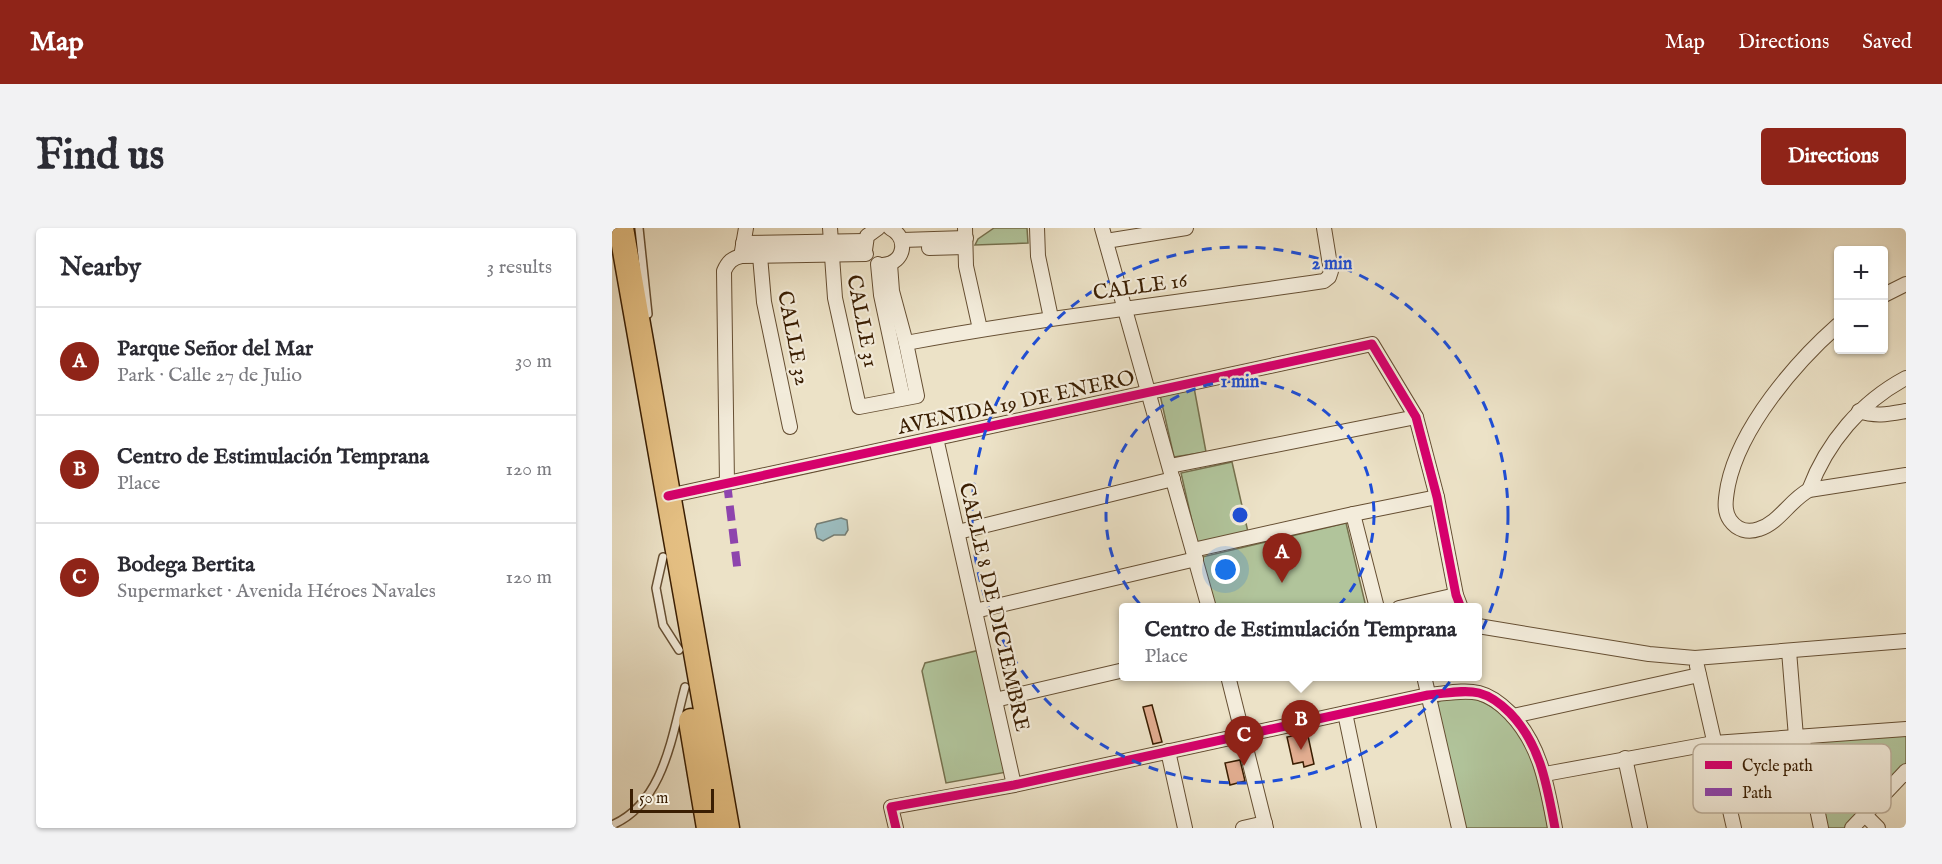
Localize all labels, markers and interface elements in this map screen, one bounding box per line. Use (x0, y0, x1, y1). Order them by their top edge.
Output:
text: Map (30, 25, 84, 60)
text: Map (1665, 29, 1705, 56)
text: Directions (1738, 29, 1829, 56)
text: Saved (1862, 29, 1912, 56)
button: Directions (1761, 128, 1906, 185)
text: Find us (36, 130, 164, 183)
map controls (1834, 246, 1888, 354)
button: + (1834, 246, 1888, 300)
text: Nearby (60, 251, 141, 284)
text: 2 min (1312, 253, 1353, 276)
text: 3 results (487, 255, 552, 280)
street label: CALLE 16 (1091, 267, 1190, 307)
street label: CALLE 31 (839, 273, 884, 370)
street label: CALLE 32 (770, 289, 815, 388)
button: − (1834, 300, 1888, 354)
text: Parque Señor del Mar (117, 335, 313, 363)
text: A (73, 349, 86, 374)
text: 30 m (515, 349, 552, 374)
text: Park · Calle 27 de Julio (117, 363, 302, 388)
street label: AVENIDA 19 DE ENERO (894, 365, 1137, 442)
text: 1 min (1221, 371, 1260, 394)
text: Centro de Estimulación Temprana (117, 443, 429, 471)
text: B (73, 457, 86, 482)
text: 120 m (506, 457, 552, 482)
text: Place (117, 471, 160, 496)
street label: CALLE 8 DE DICIEMBRE (952, 480, 1035, 734)
centre of rings (1230, 505, 1250, 525)
pin: A (1262, 534, 1302, 583)
text: Bodega Bertita (117, 551, 255, 579)
your location (1211, 555, 1240, 584)
text: C (72, 565, 87, 590)
text: 120 m (506, 565, 552, 590)
text: Supermarket · Avenida Héroes Navales (117, 579, 436, 604)
popup (1119, 603, 1482, 681)
text: Centro de Estimulación Temprana (1145, 616, 1456, 644)
text: Place (1145, 644, 1188, 669)
pin: B (1282, 700, 1320, 750)
pin: C (1224, 716, 1264, 766)
legend (1693, 744, 1891, 813)
text: Cycle path (1742, 757, 1813, 777)
text: Path (1742, 784, 1773, 804)
scale bar (630, 786, 714, 814)
text: 50 m (639, 789, 668, 809)

